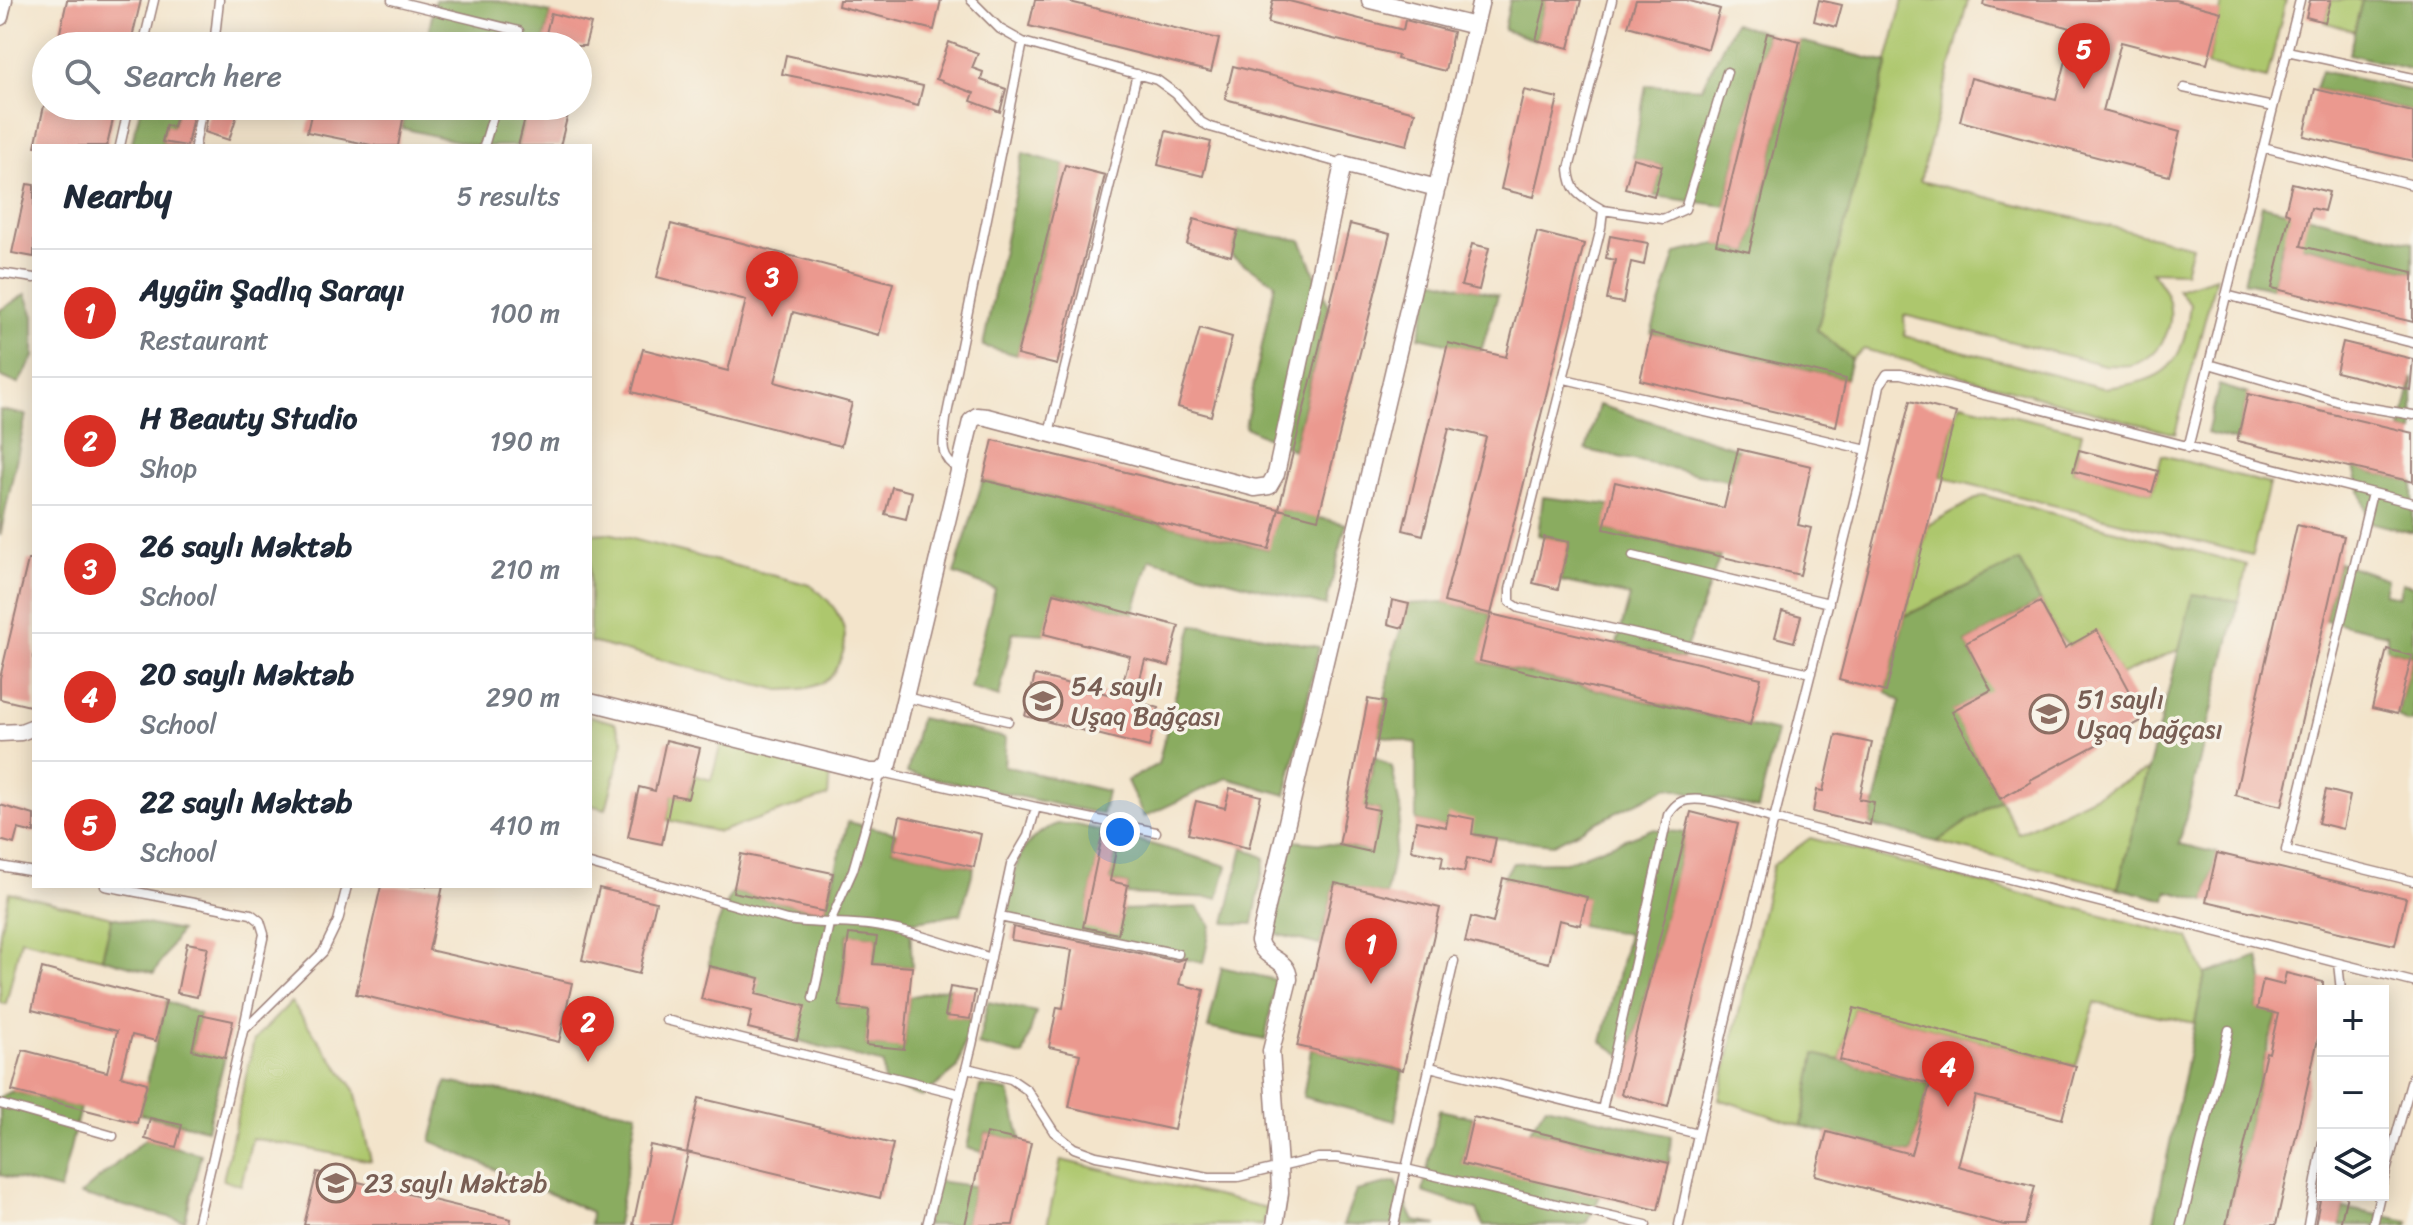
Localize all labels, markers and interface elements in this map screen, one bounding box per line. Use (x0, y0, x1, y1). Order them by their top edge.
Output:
pin: 5 (2058, 23, 2110, 89)
search box (32, 32, 592, 120)
text: Search here (124, 49, 282, 103)
icon: search (60, 54, 104, 98)
text: Nearby (64, 166, 172, 226)
text: 5 results (457, 173, 560, 219)
pin: 3 (746, 251, 798, 317)
text: Aygün Şadlıq Sarayı (140, 263, 404, 317)
text: 1 (84, 290, 96, 336)
text: 100 m (489, 290, 560, 336)
text: Restaurant (140, 317, 269, 363)
text: H Beauty Studio (140, 391, 357, 445)
text: 2 (82, 418, 98, 464)
text: 190 m (490, 418, 560, 464)
text: Shop (140, 445, 197, 491)
text: 26 saylı Məktəb (140, 519, 352, 573)
text: 3 (83, 546, 97, 592)
text: 210 m (491, 546, 560, 592)
text: School (140, 573, 217, 619)
text: 20 saylı Məktəb (140, 647, 354, 701)
place label: 54 saylı Uşaq Bağçası (1071, 663, 1220, 739)
text: 4 (82, 674, 98, 720)
text: 290 m (486, 674, 560, 720)
place label: 51 saylı Uşaq bağçası (2077, 676, 2223, 752)
school or university icon: 54 saylı Uşaq Bağçası (1022, 680, 1064, 722)
school or university icon: 51 saylı Uşaq bağçası (2028, 693, 2070, 735)
text: School (140, 701, 217, 747)
text: 22 saylı Məktəb (140, 775, 352, 829)
text: 5 (82, 802, 98, 848)
text: 410 m (489, 802, 560, 848)
your location (1100, 812, 1140, 852)
text: School (140, 829, 217, 875)
pin: 1 (1345, 918, 1397, 984)
map controls (2317, 985, 2389, 1201)
button: + (2317, 985, 2389, 1057)
pin: 2 (562, 996, 614, 1062)
pin: 4 (1922, 1041, 1974, 1107)
button: − (2317, 1057, 2389, 1129)
button: layers (2317, 1129, 2389, 1201)
place label: 23 saylı Məktəb (364, 1160, 547, 1206)
school or university icon: 23 saylı Məktəb (315, 1162, 357, 1204)

